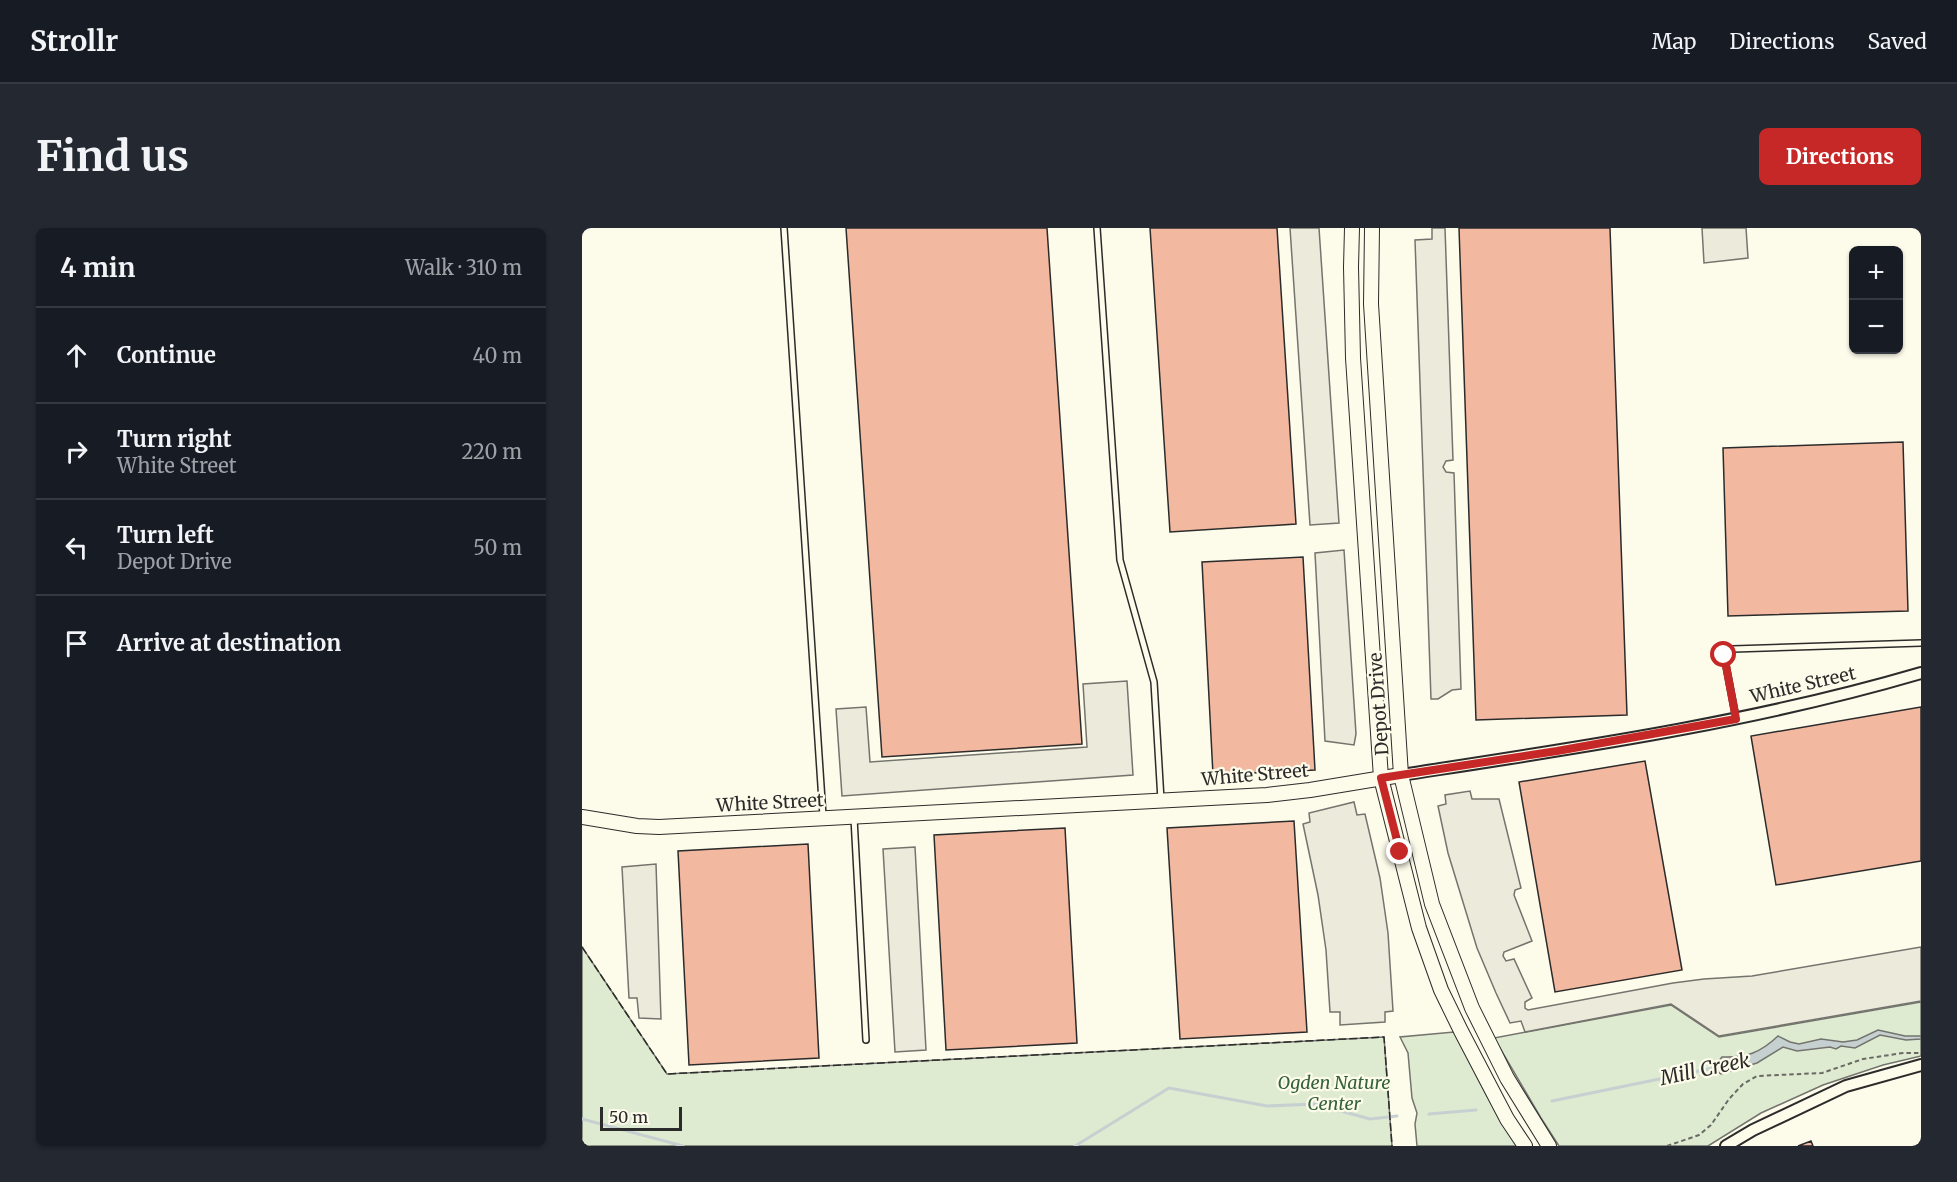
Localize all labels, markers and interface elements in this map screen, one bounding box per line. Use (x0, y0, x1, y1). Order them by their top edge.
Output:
text: Strollr (30, 23, 118, 59)
text: Map (1652, 28, 1696, 55)
text: Directions (1729, 28, 1834, 55)
text: Saved (1867, 28, 1927, 55)
button: Directions (1759, 128, 1921, 185)
text: Find us (36, 130, 189, 182)
map controls (1849, 246, 1903, 354)
button: + (1849, 246, 1903, 300)
text: 4 min (60, 251, 135, 284)
text: Walk · 310 m (405, 255, 522, 280)
button: − (1849, 300, 1903, 354)
icon: ahead (60, 339, 93, 372)
text: Continue (117, 341, 216, 369)
text: 40 m (472, 343, 522, 368)
text: Turn right (117, 425, 231, 453)
icon: right (60, 435, 93, 468)
text: 220 m (462, 439, 522, 464)
text: White Street (117, 453, 237, 478)
text: Turn left (117, 521, 214, 549)
icon: left (60, 531, 93, 564)
text: 50 m (473, 535, 522, 560)
text: Depot Drive (117, 549, 232, 574)
icon: arrive (60, 627, 93, 660)
text: Arrive at destination (117, 629, 341, 657)
route start (1710, 641, 1736, 667)
street label: Depot Drive (1363, 652, 1394, 756)
street label: White Street (1747, 661, 1858, 708)
street label: White Street (1199, 758, 1310, 791)
street label: White Street (715, 788, 824, 817)
route end (1386, 838, 1412, 864)
water label: Mill Creek (1657, 1047, 1752, 1090)
park label: Ogden Nature Center (1278, 1071, 1390, 1115)
scale bar (600, 1104, 682, 1132)
text: 50 m (609, 1107, 648, 1127)

